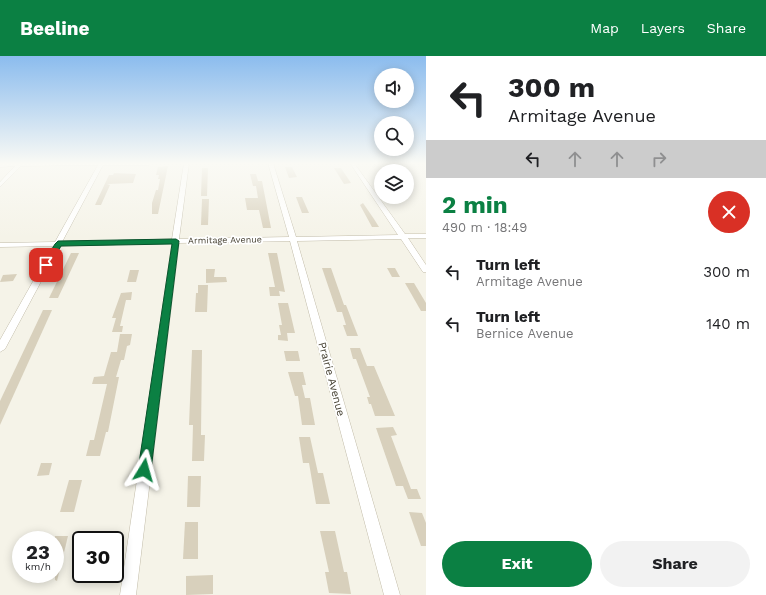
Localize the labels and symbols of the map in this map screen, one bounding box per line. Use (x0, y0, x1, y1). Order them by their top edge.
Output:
street label: Armitage Avenue (188, 234, 262, 246)
pin (29, 248, 63, 282)
street label: Prairie Avenue (315, 341, 348, 418)
position arrow (123, 449, 165, 491)
speed limit sign: 30 (72, 531, 124, 583)

